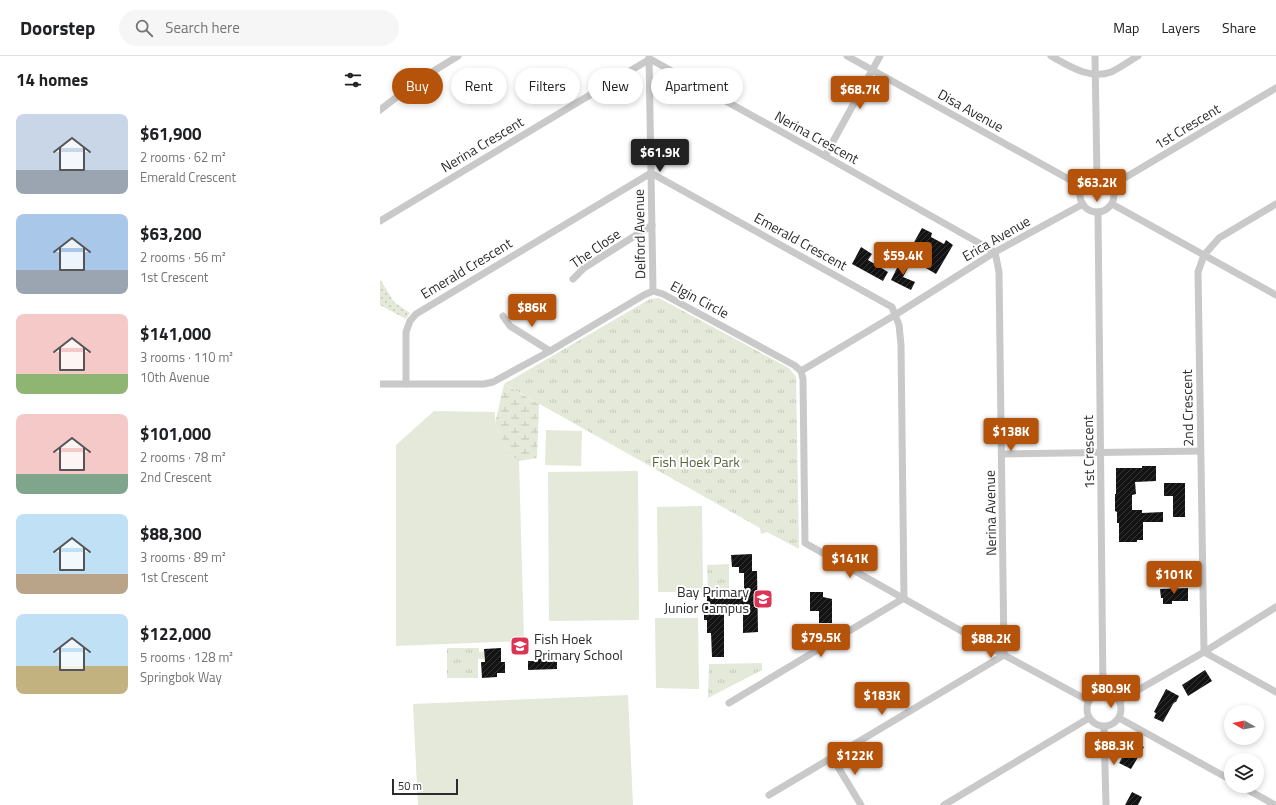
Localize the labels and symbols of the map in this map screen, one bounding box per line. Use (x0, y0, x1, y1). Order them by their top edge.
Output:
pin: $68.7K (827, 76, 893, 110)
street label: Disa Avenue (934, 83, 1008, 137)
street label: 1st Crescent (1150, 98, 1224, 154)
street label: Nerina Crescent (771, 105, 863, 169)
street label: Nerina Crescent (437, 111, 527, 177)
pin: $61.9K (627, 139, 693, 173)
pin: $63.2K (1064, 169, 1130, 203)
street label: Delford Avenue (628, 189, 650, 279)
street label: Emerald Crescent (751, 207, 851, 275)
street label: Erica Avenue (958, 210, 1034, 266)
street label: The Close (566, 223, 624, 273)
street label: Emerald Crescent (416, 232, 516, 304)
pin: $59.4K (870, 242, 936, 276)
street label: Elgin Circle (667, 275, 733, 323)
pin: $86K (508, 294, 556, 328)
street label: 2nd Crescent (1176, 369, 1198, 447)
street label: 1st Crescent (1077, 415, 1099, 489)
pin: $138K (983, 418, 1039, 452)
park label: Fish Hoek Park (652, 451, 740, 472)
street label: Nerina Avenue (979, 470, 1001, 556)
pin: $141K (822, 545, 878, 579)
pin: $101K (1146, 561, 1202, 595)
place label: Bay Primary Junior Campus (664, 581, 749, 618)
school or university icon: Bay Primary Junior Campus (752, 588, 774, 610)
pin: $79.5K (788, 624, 854, 658)
pin: $88.2K (958, 625, 1024, 659)
place label: Fish Hoek Primary School (534, 628, 623, 665)
school or university icon: Fish Hoek Primary School (509, 635, 531, 657)
pin: $80.9K (1078, 675, 1144, 709)
pin: $183K (854, 682, 910, 716)
north arrow (1224, 705, 1264, 745)
pin: $88.3K (1081, 732, 1147, 766)
pin: $122K (827, 742, 883, 776)
scale bar (392, 777, 458, 796)

